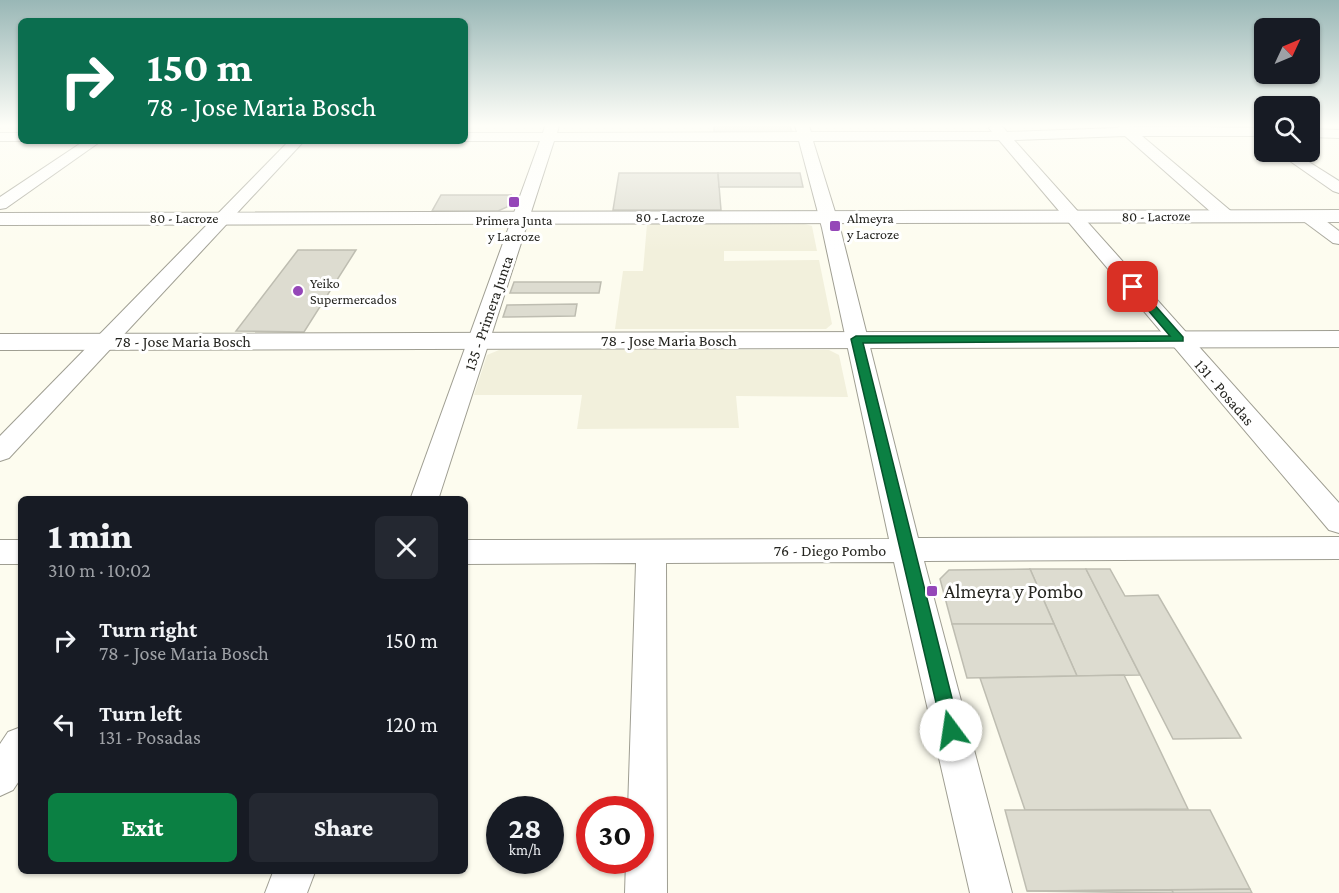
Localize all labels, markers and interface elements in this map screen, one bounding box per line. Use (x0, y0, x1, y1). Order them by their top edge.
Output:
north arrow (1254, 18, 1320, 84)
map controls (1254, 18, 1320, 162)
icon: right (48, 42, 126, 120)
text: 150 m (147, 43, 252, 90)
text: 78 - Jose Maria Bosch (147, 92, 376, 122)
button: search (1254, 96, 1320, 162)
marker: Primera Junta y Lacroze (507, 195, 521, 209)
street label: 80 - Lacroze (1121, 207, 1191, 225)
street label: 80 - Lacroze (636, 209, 704, 225)
street label: 80 - Lacroze (150, 210, 218, 226)
place label: Almeyra y Lacroze (846, 210, 899, 242)
place label: Primera Junta y Lacroze (475, 212, 553, 244)
marker: Almeyra y Lacroze (828, 219, 842, 233)
street label: 135 - Primera Junta (461, 253, 517, 373)
pin (1107, 261, 1158, 312)
icon: arrive (1116, 270, 1149, 303)
place label: Yeiko Supermercados (310, 275, 397, 307)
marker: Yeiko Supermercados (291, 284, 305, 298)
street label: 78 - Jose Maria Bosch (601, 332, 737, 350)
street label: 78 - Jose Maria Bosch (115, 333, 251, 351)
street label: 131 - Posadas (1191, 356, 1258, 429)
text: 1 min (48, 516, 132, 556)
button: close (375, 516, 438, 579)
street label: 76 - Diego Pombo (774, 542, 886, 560)
text: 310 m · 10:02 (48, 559, 151, 581)
place label: Almeyra y Pombo (944, 580, 1083, 603)
marker: Almeyra y Pombo (925, 584, 939, 598)
text: Turn right (99, 617, 197, 642)
icon: right (48, 624, 81, 657)
text: 150 m (386, 628, 438, 653)
text: 78 - Jose Maria Bosch (99, 642, 269, 664)
position arrow (919, 698, 983, 762)
text: Turn left (99, 701, 182, 726)
icon: left (48, 708, 81, 741)
text: 120 m (386, 712, 438, 737)
text: 131 - Posadas (99, 726, 201, 748)
button: Exit (48, 793, 237, 862)
button: Share (249, 793, 438, 862)
speed limit sign: 30 (576, 796, 654, 874)
text: 28 (509, 811, 541, 844)
text: km/h (509, 842, 541, 858)

